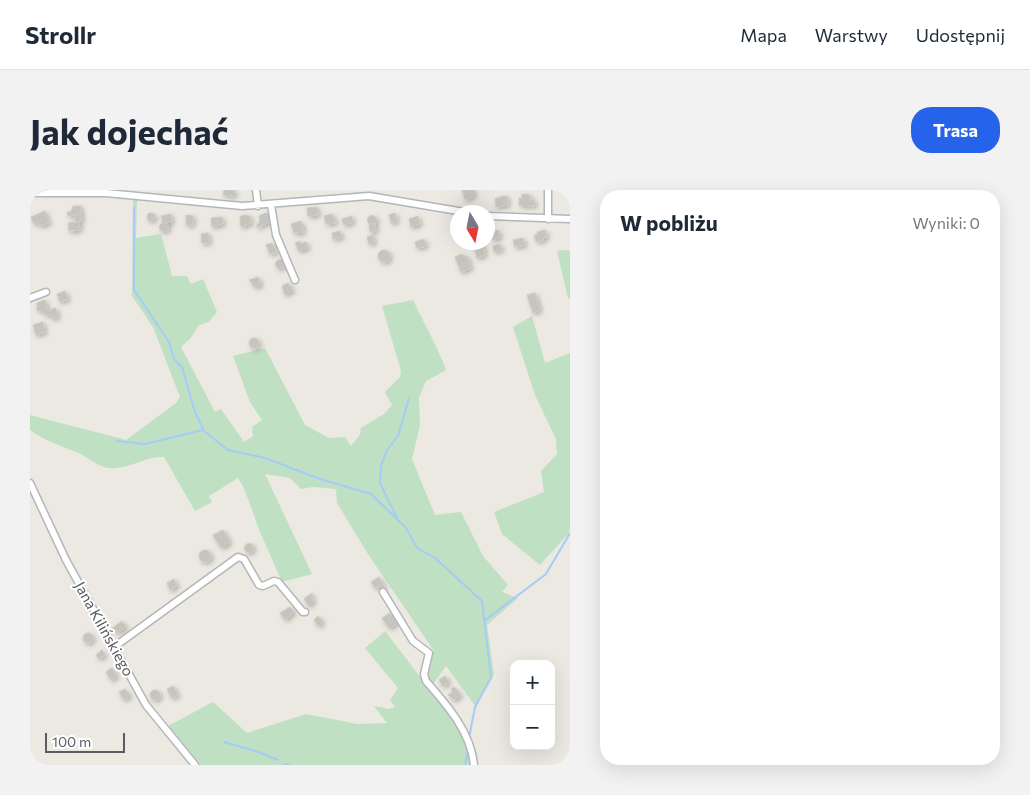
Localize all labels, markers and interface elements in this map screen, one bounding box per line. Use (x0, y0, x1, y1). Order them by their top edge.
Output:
text: Strollr (25, 20, 96, 49)
text: Mapa (740, 24, 787, 46)
text: Warstwy (815, 24, 888, 46)
text: Udostępnij (916, 24, 1005, 46)
button: Trasa (911, 107, 1000, 153)
text: Jak dojechać (30, 109, 229, 152)
north arrow (450, 205, 495, 250)
text: W pobliżu (620, 210, 718, 235)
text: Wyniki: 0 (913, 213, 980, 232)
street label: Jana Kilińskiego (71, 578, 138, 679)
map controls (510, 660, 555, 750)
button: + (510, 660, 555, 705)
button: − (510, 705, 555, 750)
scale bar (45, 730, 125, 753)
text: 100 m (52, 733, 91, 750)

